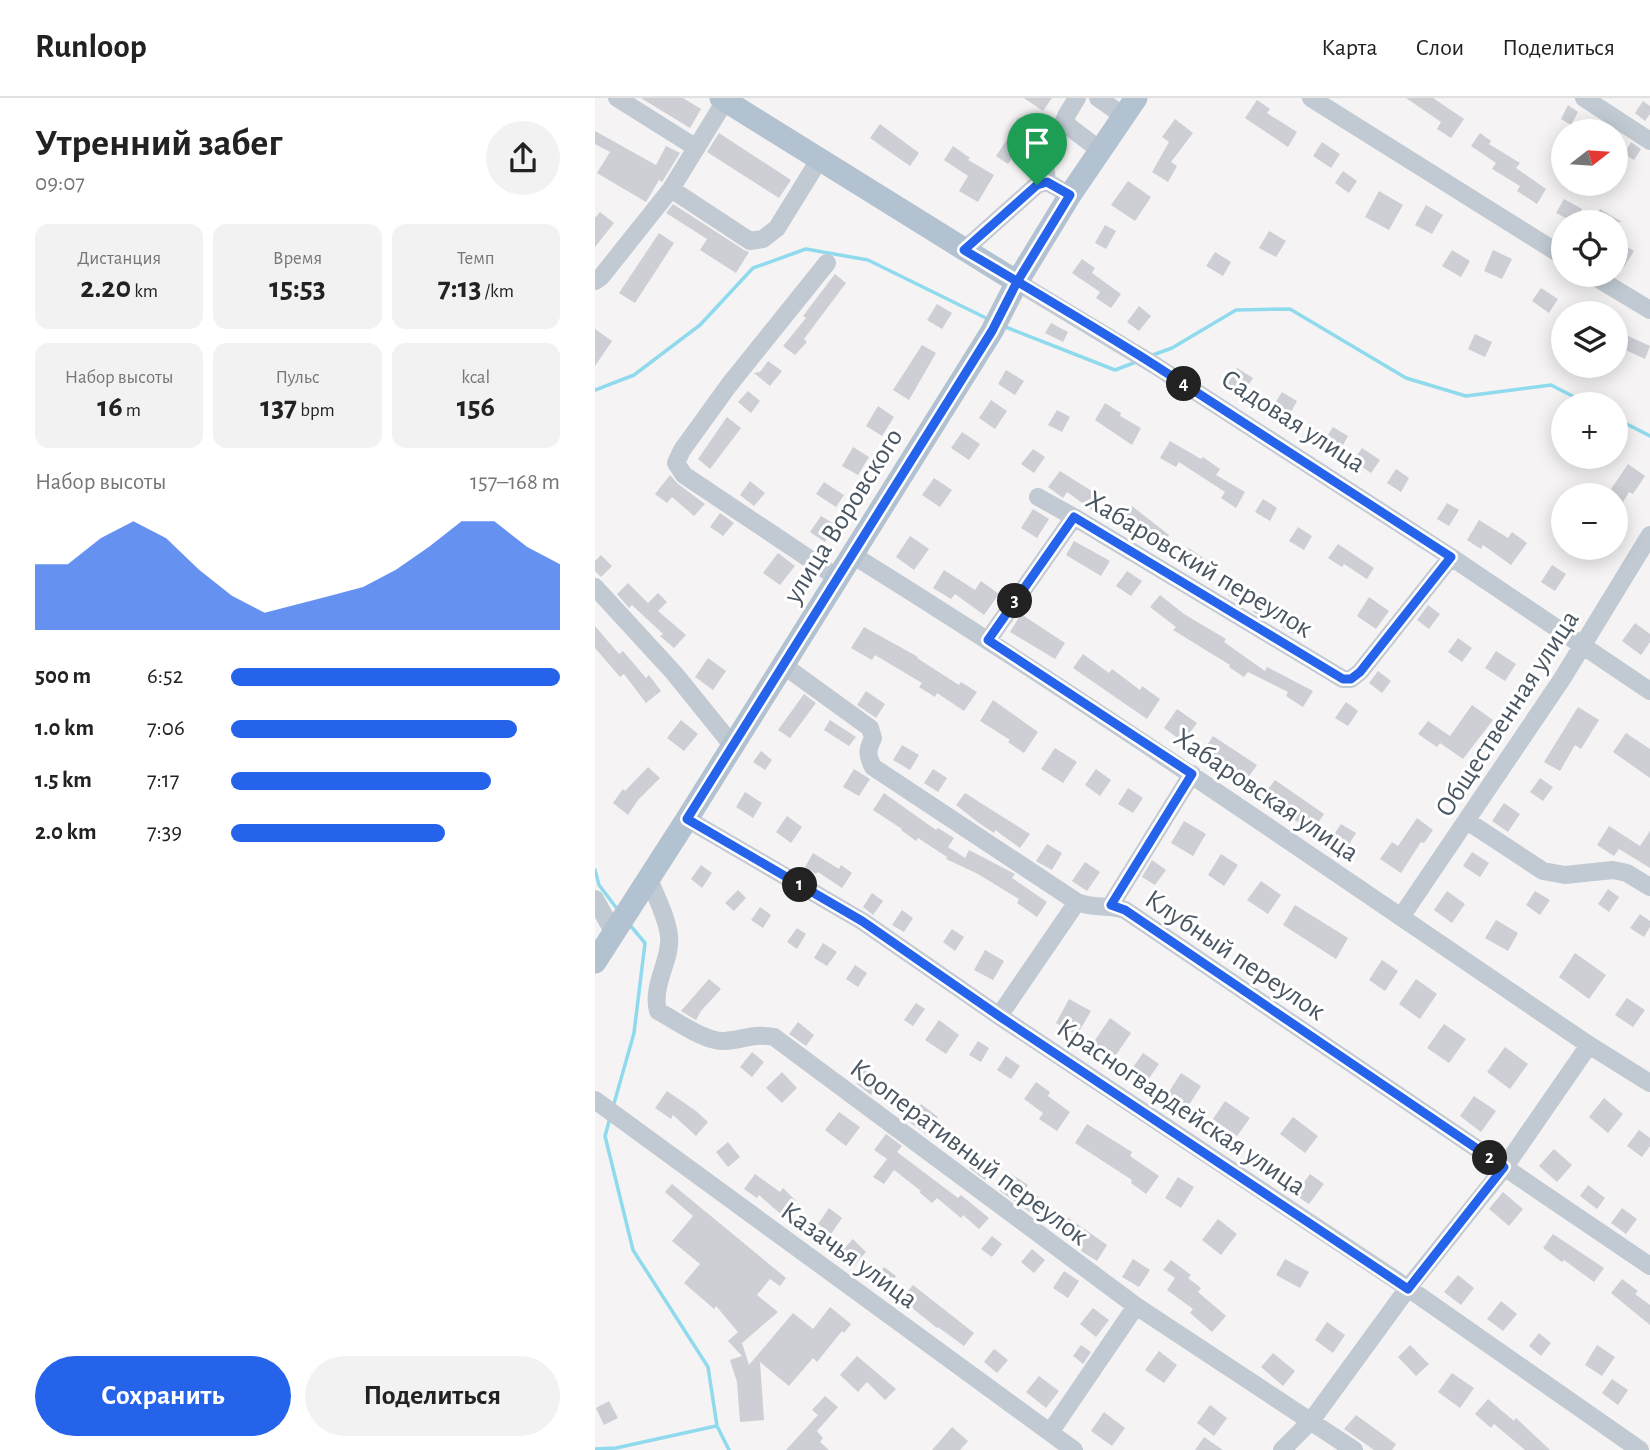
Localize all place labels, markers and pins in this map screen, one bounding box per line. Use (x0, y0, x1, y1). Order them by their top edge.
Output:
pin (1007, 113, 1067, 185)
pin: 4 (1167, 366, 1201, 402)
pin: 3 (997, 584, 1033, 618)
pin: 1 (783, 868, 817, 902)
pin: 2 (1473, 1140, 1507, 1176)

